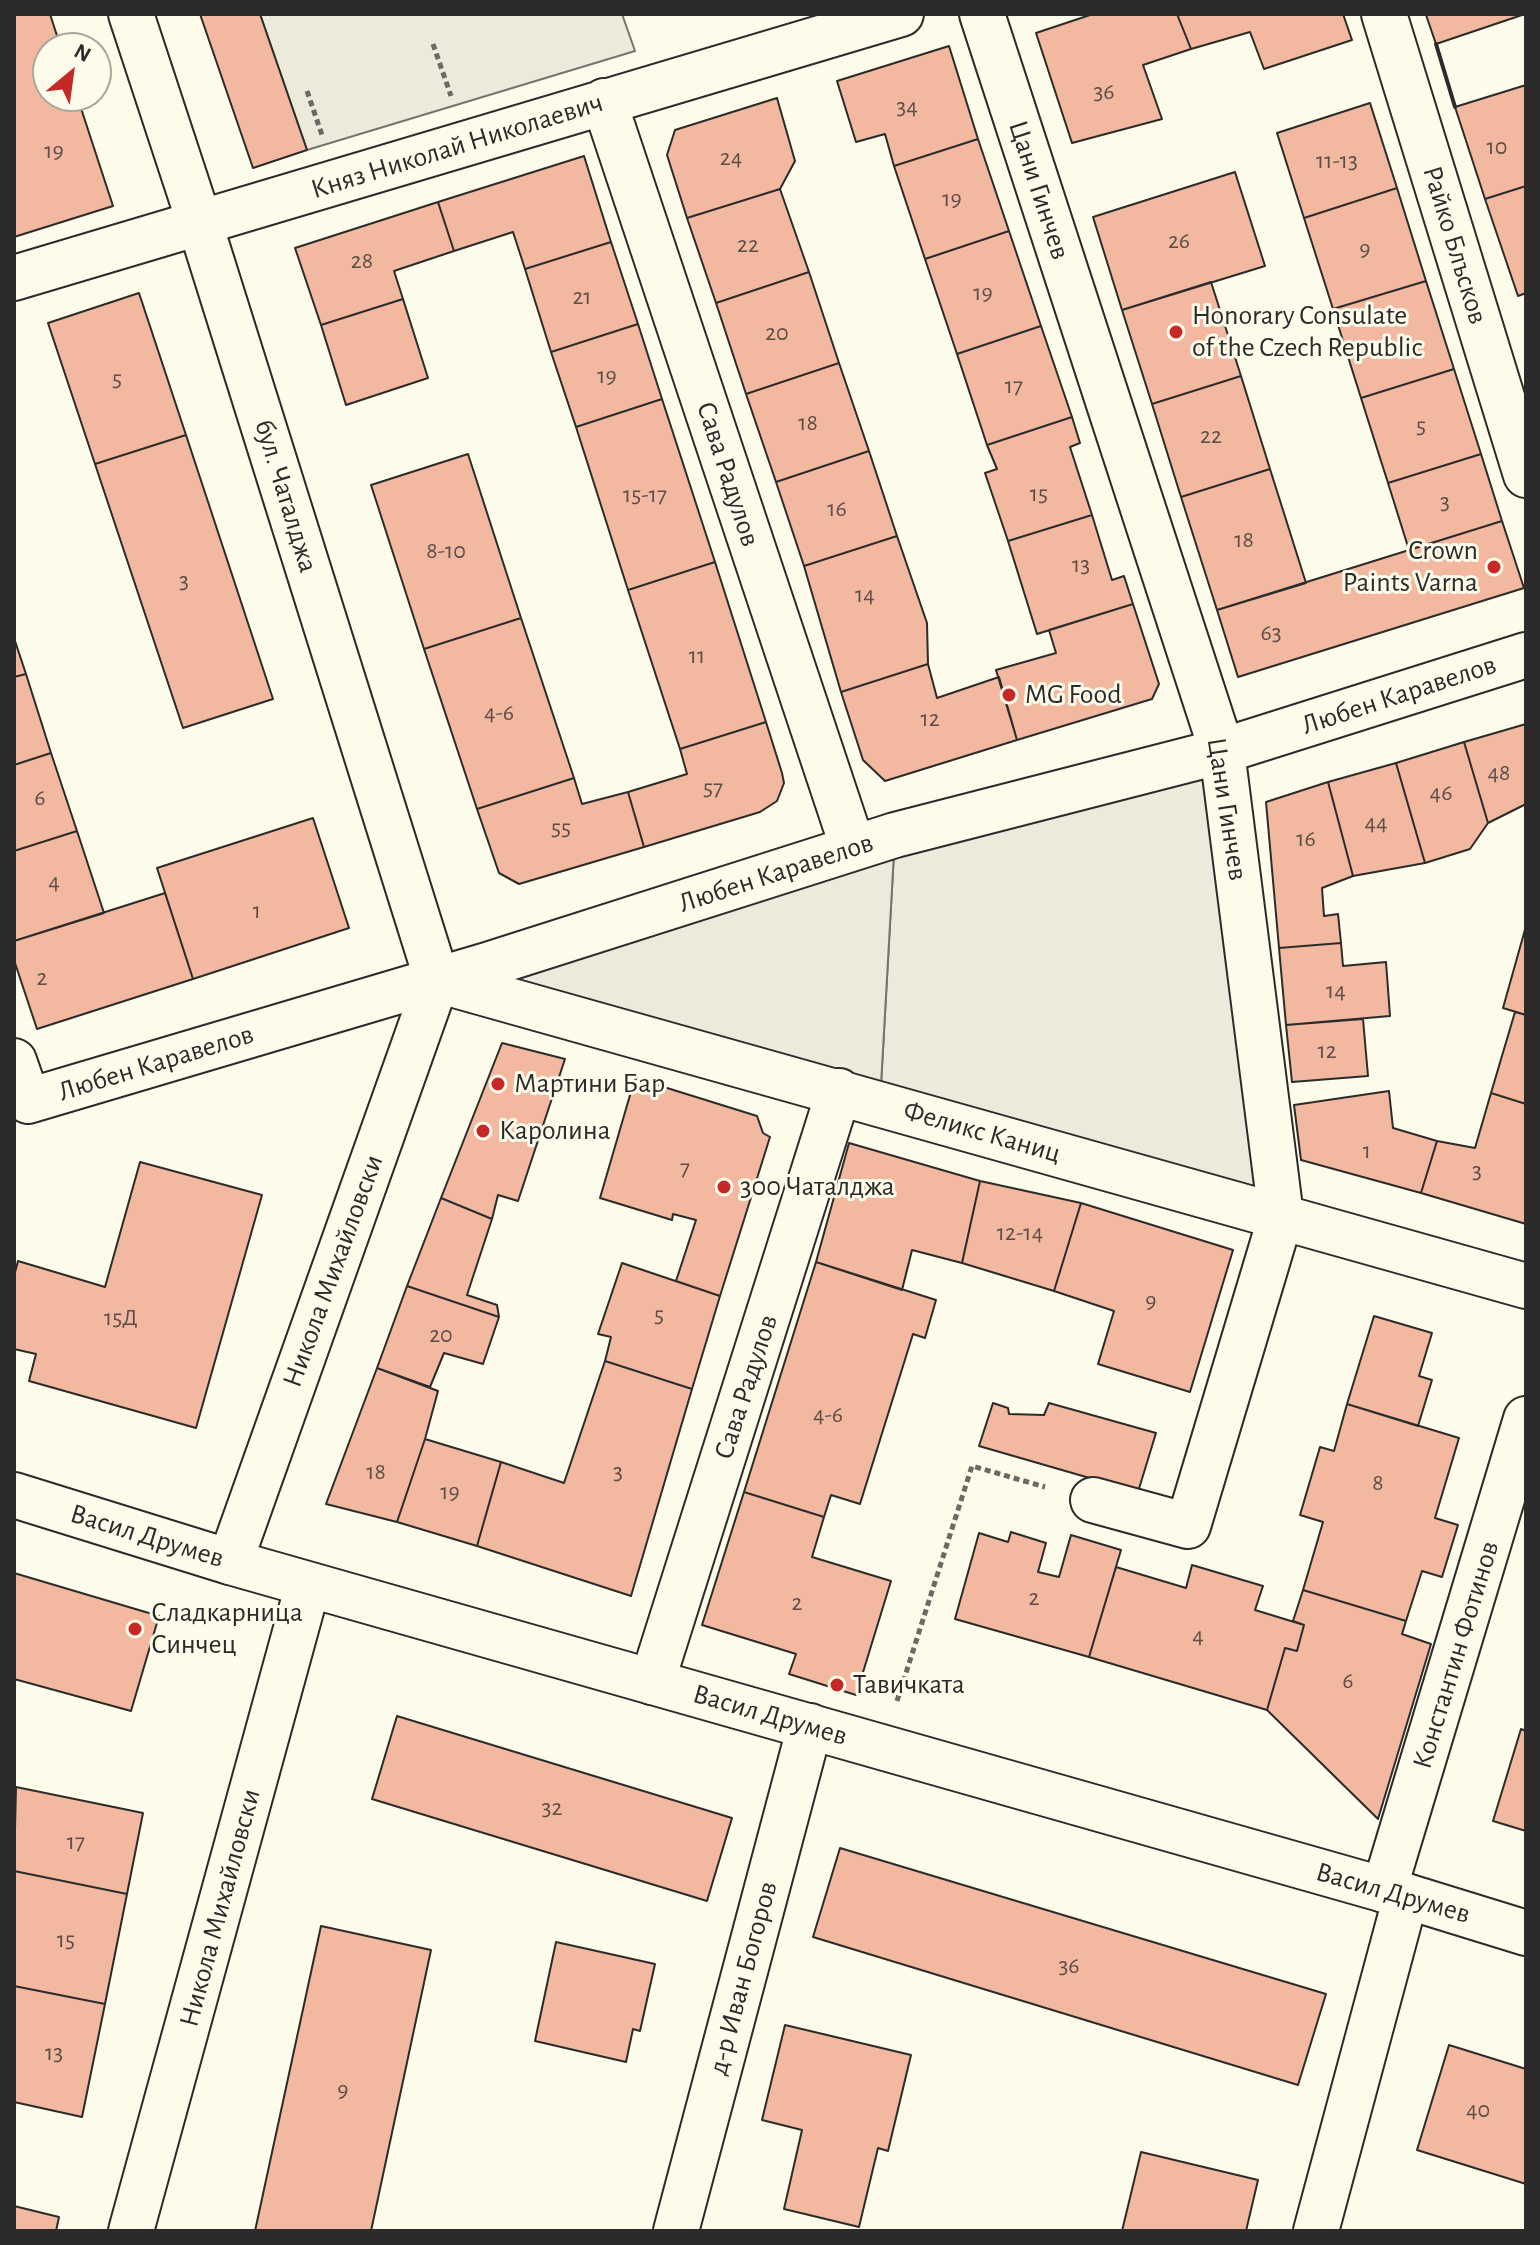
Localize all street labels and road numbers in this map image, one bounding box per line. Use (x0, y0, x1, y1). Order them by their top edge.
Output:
street label: Княз Николай Николаевич (307, 86, 607, 206)
street label: Цани Гинчев (1001, 116, 1077, 264)
street label: Райко Блъсков (1415, 162, 1495, 328)
street label: Сава Радулов (689, 397, 767, 551)
street label: бул. Чаталджа (247, 416, 325, 576)
street label: Любен Каравелов (1298, 648, 1500, 742)
street label: Цани Гинчев (1199, 735, 1255, 883)
street label: Любен Каравелов (675, 826, 877, 920)
street label: Любен Каравелов (54, 1017, 258, 1109)
street label: Феликс Каниц (899, 1093, 1065, 1171)
street label: Никола Михайловски (275, 1150, 391, 1392)
street label: Сава Радулов (707, 1310, 785, 1464)
street label: Васил Друмев (66, 1497, 228, 1575)
street label: Константин Фотинов (1405, 1537, 1507, 1773)
street label: Васил Друмев (689, 1677, 851, 1753)
street label: Никола Михайловски (172, 1785, 268, 2031)
street label: Васил Друмев (1312, 1855, 1474, 1931)
street label: д-р Иван Богоров (701, 1878, 785, 2078)

